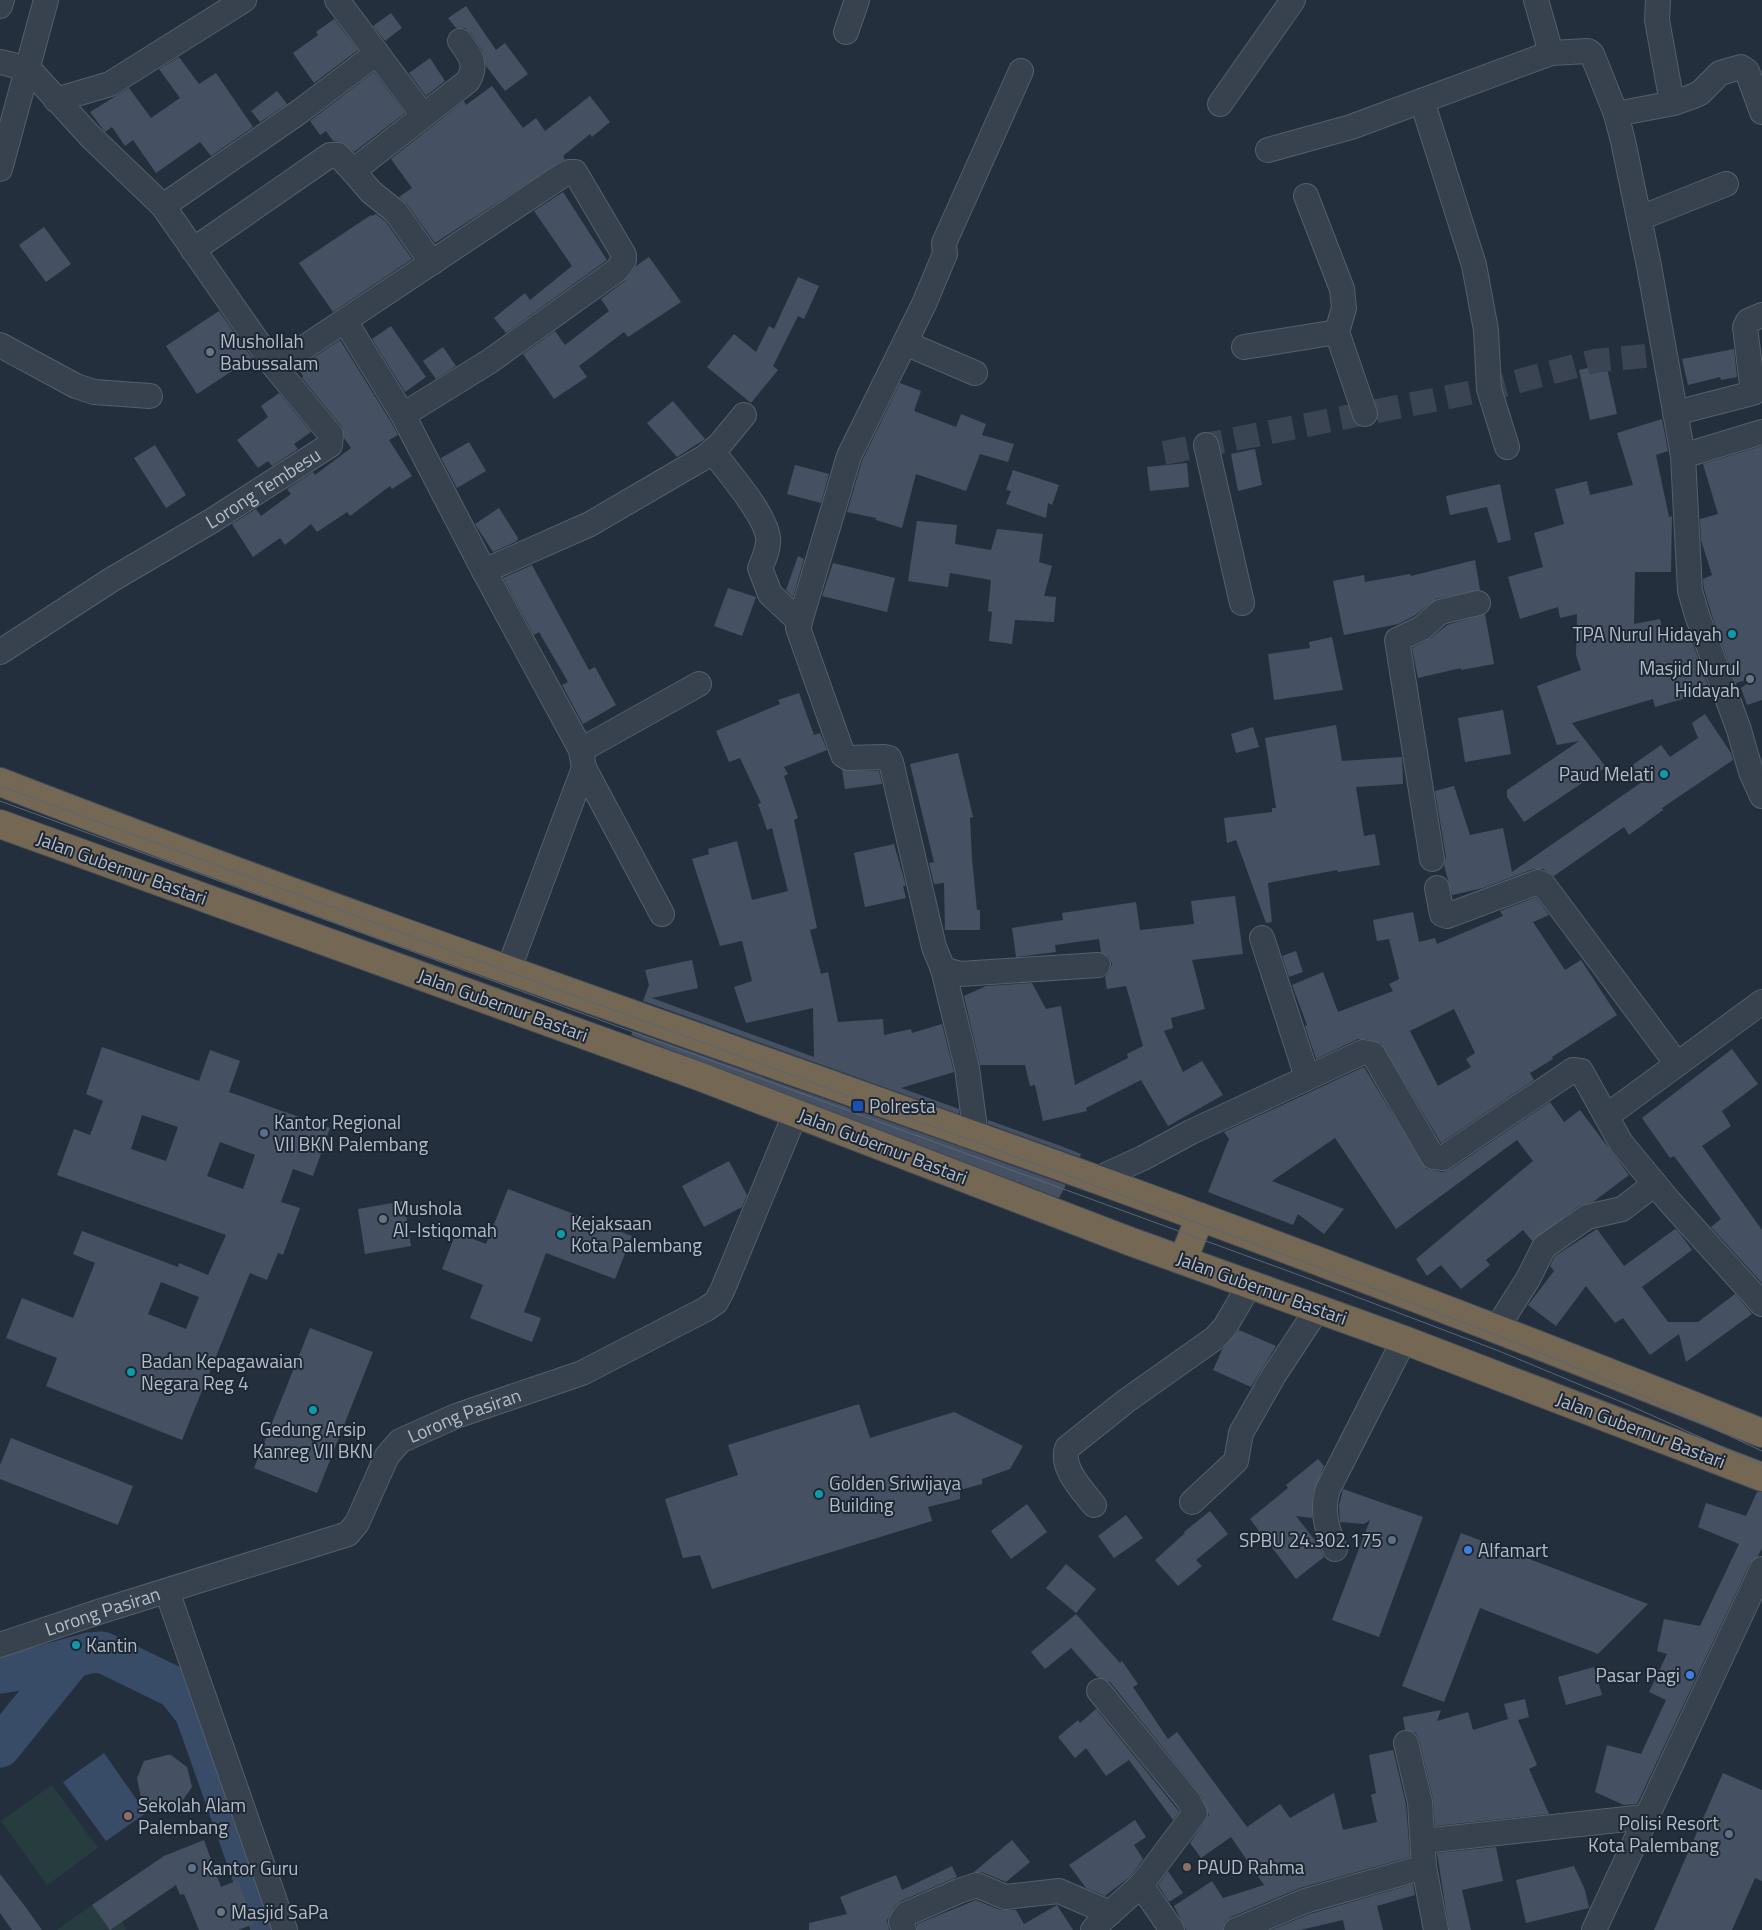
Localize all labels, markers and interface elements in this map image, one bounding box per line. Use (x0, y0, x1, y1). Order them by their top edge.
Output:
place label: Mushollah Babussalam (220, 326, 318, 377)
marker: Mushollah Babussalam (204, 346, 216, 358)
street label: Lorong Tembesu (200, 440, 326, 535)
place label: TPA Nurul Hidayah (1572, 619, 1722, 648)
marker: TPA Nurul Hidayah (1726, 628, 1738, 640)
place label: Masjid Nurul Hidayah (1639, 653, 1740, 704)
marker: Masjid Nurul Hidayah (1744, 673, 1756, 685)
place label: Paud Melati (1559, 759, 1654, 788)
marker: Paud Melati (1658, 768, 1670, 780)
street label: Jalan Gubernur Bastari (33, 823, 211, 912)
street label: Jalan Gubernur Bastari (414, 960, 592, 1049)
place label: Polresta (869, 1091, 936, 1120)
marker: Polresta (851, 1099, 865, 1113)
street label: Jalan Gubernur Bastari (794, 1100, 972, 1191)
place label: Kantor Regional VII BKN Palembang (274, 1107, 428, 1158)
marker: Kantor Regional VII BKN Palembang (258, 1127, 270, 1139)
place label: Mushola Al-Istiqomah (393, 1193, 497, 1244)
place label: Kejaksaan Kota Palembang (571, 1208, 702, 1259)
marker: Mushola Al-Istiqomah (377, 1213, 389, 1225)
marker: Kejaksaan Kota Palembang (555, 1228, 567, 1240)
street label: Jalan Gubernur Bastari (1173, 1243, 1351, 1332)
place label: Badan Kepagawaian Negara Reg 4 (141, 1346, 303, 1397)
marker: Badan Kepagawaian Negara Reg 4 (125, 1366, 137, 1378)
street label: Lorong Pasiran (402, 1380, 525, 1450)
street label: Jalan Gubernur Bastari (1552, 1384, 1730, 1475)
marker: Gedung Arsip Kanreg VII BKN (307, 1404, 319, 1416)
place label: Gedung Arsip Kanreg VII BKN (253, 1414, 373, 1465)
place label: Golden Sriwijaya Building (829, 1468, 961, 1519)
marker: Golden Sriwijaya Building (813, 1488, 825, 1500)
place label: SPBU 24.302.175 (1239, 1525, 1382, 1554)
marker: SPBU 24.302.175 (1386, 1534, 1398, 1546)
place label: Alfamart (1478, 1535, 1548, 1564)
marker: Alfamart (1462, 1544, 1474, 1556)
street label: Lorong Pasiran (41, 1579, 164, 1643)
place label: Kantin (86, 1630, 138, 1659)
marker: Kantin (70, 1639, 82, 1651)
place label: Pasar Pagi (1596, 1660, 1680, 1689)
marker: Pasar Pagi (1684, 1669, 1696, 1681)
place label: Sekolah Alam Palembang (138, 1790, 246, 1841)
place label: Polisi Resort Kota Palembang (1588, 1808, 1719, 1859)
marker: Sekolah Alam Palembang (122, 1810, 134, 1822)
marker: Polisi Resort Kota Palembang (1723, 1828, 1735, 1840)
place label: PAUD Rahma (1197, 1852, 1305, 1881)
place label: Kantor Guru (202, 1853, 298, 1882)
marker: PAUD Rahma (1181, 1861, 1193, 1873)
marker: Kantor Guru (186, 1862, 198, 1874)
place label: Masjid SaPa (231, 1897, 329, 1926)
marker: Masjid SaPa (215, 1906, 227, 1918)

